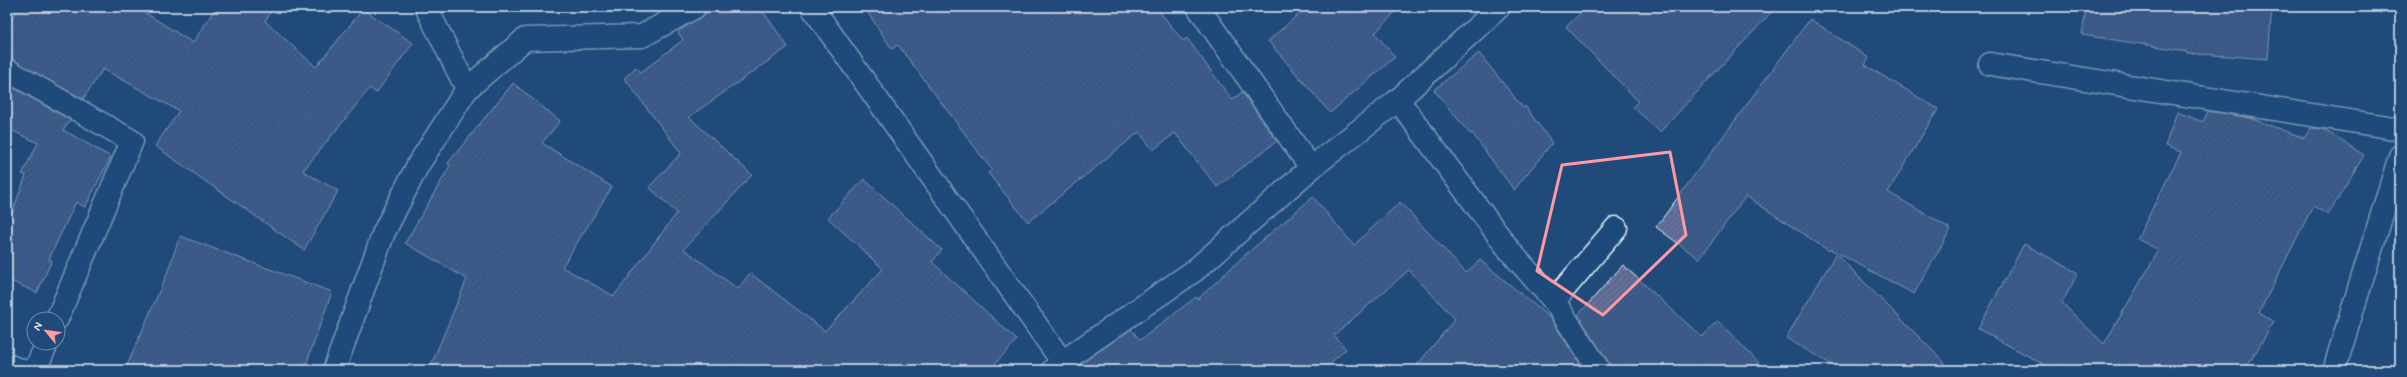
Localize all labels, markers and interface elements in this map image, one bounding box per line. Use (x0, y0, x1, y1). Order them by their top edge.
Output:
north arrow (26, 311, 66, 351)
text: N (30, 320, 46, 333)

